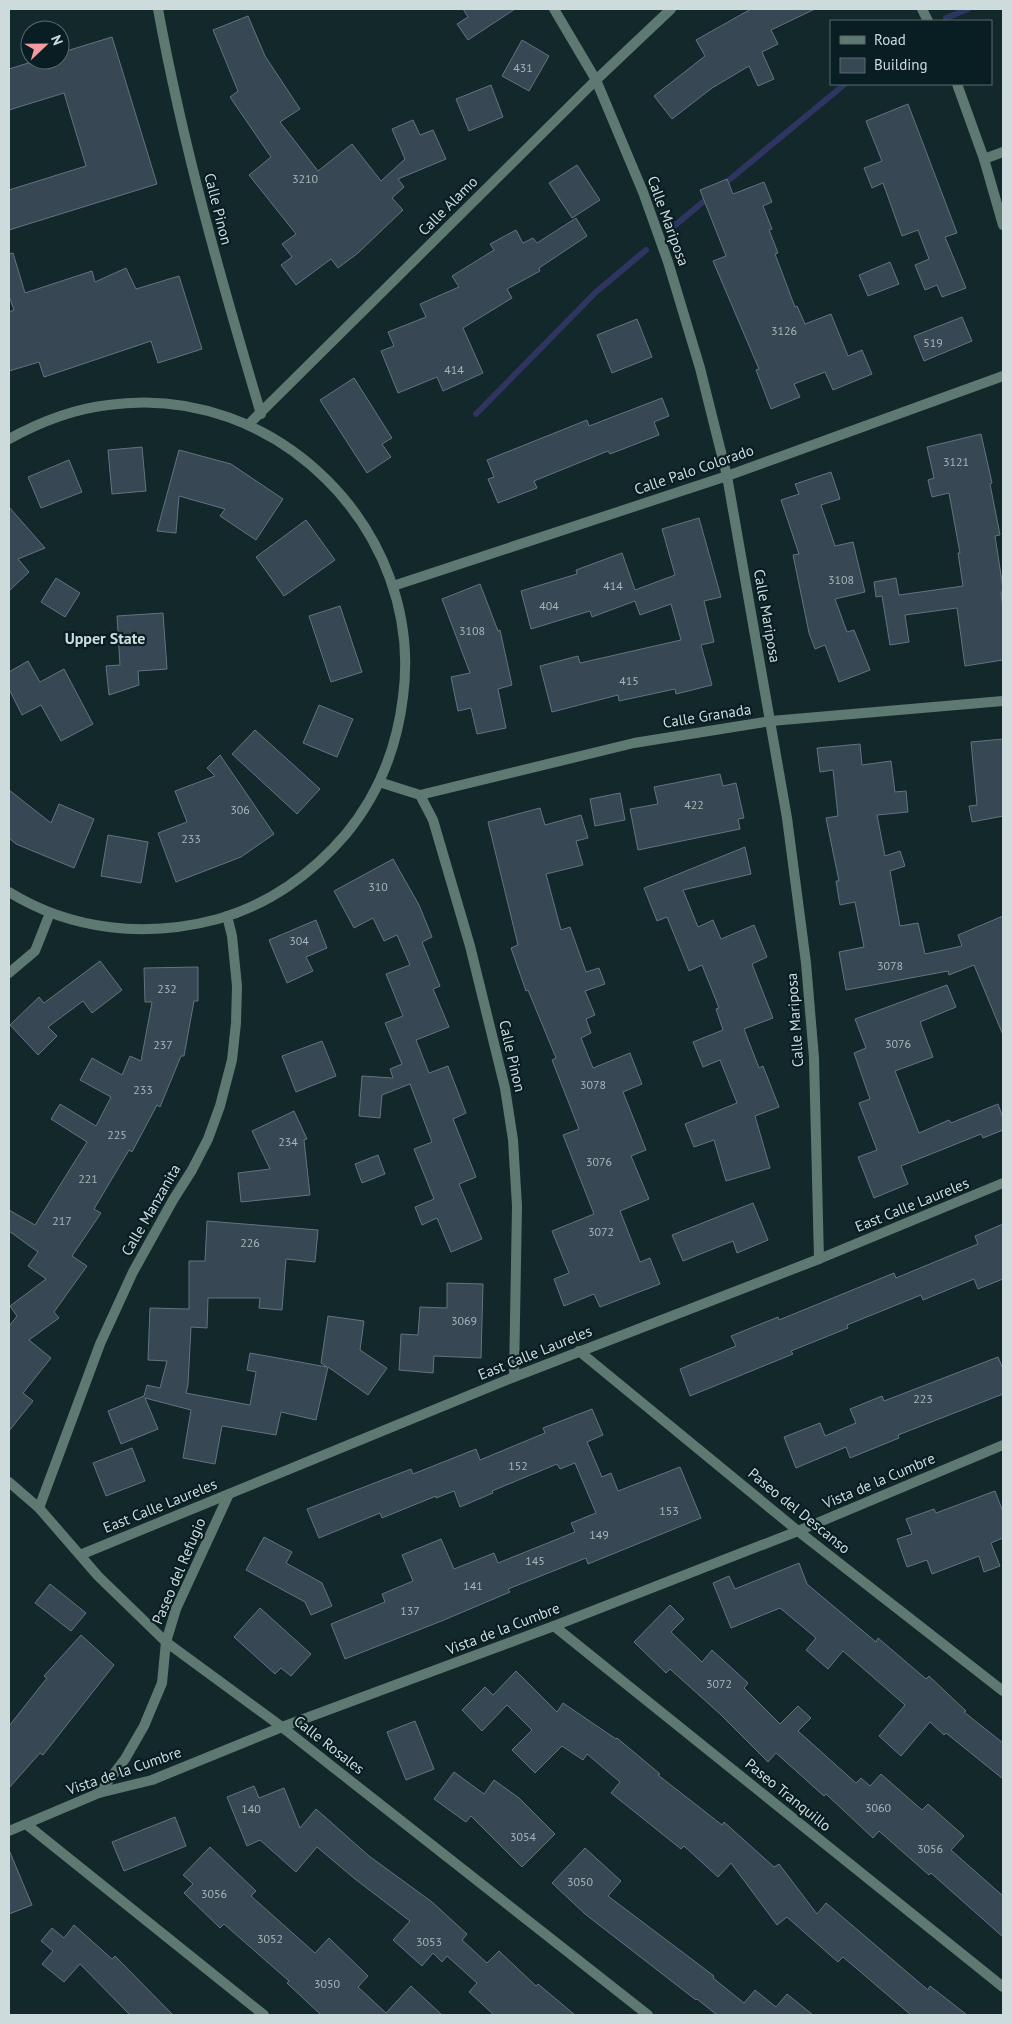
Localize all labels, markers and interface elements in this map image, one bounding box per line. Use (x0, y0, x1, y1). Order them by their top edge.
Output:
north arrow (20, 20, 70, 70)
legend (830, 20, 992, 85)
text: Road (874, 30, 906, 49)
text: N (47, 32, 67, 48)
text: Building (874, 55, 928, 74)
house number: 431 (513, 60, 533, 75)
street label: Calle Pinon (200, 171, 237, 247)
house number: 3210 (292, 171, 319, 186)
street label: Calle Alamo (414, 172, 481, 239)
street label: Calle Mariposa (643, 173, 694, 268)
house number: 3126 (771, 323, 797, 338)
house number: 519 (923, 335, 943, 350)
house number: 414 (444, 362, 464, 377)
street label: Calle Palo Colorado (632, 440, 756, 499)
house number: 3121 (943, 454, 969, 469)
street label: Calle Mariposa (750, 568, 785, 664)
house number: 3108 (828, 572, 854, 587)
house number: 414 (603, 578, 623, 593)
house number: 404 (539, 598, 559, 613)
house number: 3108 (459, 623, 485, 638)
district label: Upper State (65, 628, 145, 648)
house number: 415 (619, 673, 639, 688)
street label: Calle Granada (661, 699, 752, 732)
house number: 422 (684, 797, 704, 812)
house number: 306 (230, 802, 250, 817)
house number: 233 (181, 831, 201, 846)
house number: 310 (368, 879, 388, 894)
house number: 304 (289, 933, 309, 948)
house number: 3078 (877, 958, 903, 973)
street label: Calle Mariposa (782, 972, 807, 1068)
house number: 232 (157, 981, 177, 996)
street label: Calle Pinon (495, 1018, 530, 1094)
house number: 3076 (885, 1036, 911, 1051)
house number: 237 (153, 1037, 173, 1052)
house number: 3078 (580, 1077, 606, 1092)
house number: 233 (133, 1082, 153, 1097)
house number: 225 (107, 1127, 127, 1142)
house number: 234 (278, 1134, 298, 1149)
house number: 3076 (586, 1154, 612, 1169)
street label: Calle Manzanita (117, 1161, 184, 1259)
house number: 221 (78, 1171, 98, 1186)
street label: East Calle Laureles (852, 1173, 971, 1236)
house number: 217 (52, 1213, 72, 1228)
house number: 3072 (588, 1224, 614, 1239)
house number: 226 (240, 1235, 260, 1250)
house number: 3069 (451, 1313, 477, 1328)
street label: East Calle Laureles (475, 1321, 594, 1384)
house number: 223 (913, 1391, 933, 1406)
street label: Vista de la Cumbre (819, 1448, 938, 1513)
house number: 152 (508, 1458, 528, 1473)
street label: Paseo del Descanso (744, 1464, 854, 1558)
street label: East Calle Laureles (100, 1474, 219, 1537)
house number: 153 (659, 1503, 679, 1518)
street label: Paseo del Refugio (148, 1515, 210, 1627)
house number: 149 (589, 1527, 609, 1542)
house number: 145 (525, 1553, 545, 1568)
house number: 141 (463, 1578, 483, 1593)
street label: Vista de la Cumbre (442, 1598, 562, 1659)
house number: 137 (400, 1603, 420, 1618)
house number: 3072 (706, 1676, 732, 1691)
street label: Calle Rosales (290, 1711, 368, 1778)
street label: Vista de la Cumbre (63, 1742, 184, 1799)
street label: Paseo Tranquillo (741, 1754, 835, 1835)
house number: 3060 (865, 1800, 892, 1815)
house number: 140 (241, 1801, 261, 1816)
house number: 3054 (510, 1829, 537, 1844)
house number: 3056 (917, 1841, 943, 1856)
house number: 3050 (567, 1874, 594, 1889)
house number: 3056 (201, 1886, 227, 1901)
house number: 3052 (257, 1931, 283, 1946)
house number: 3053 (416, 1934, 442, 1949)
house number: 3050 (314, 1976, 341, 1991)

